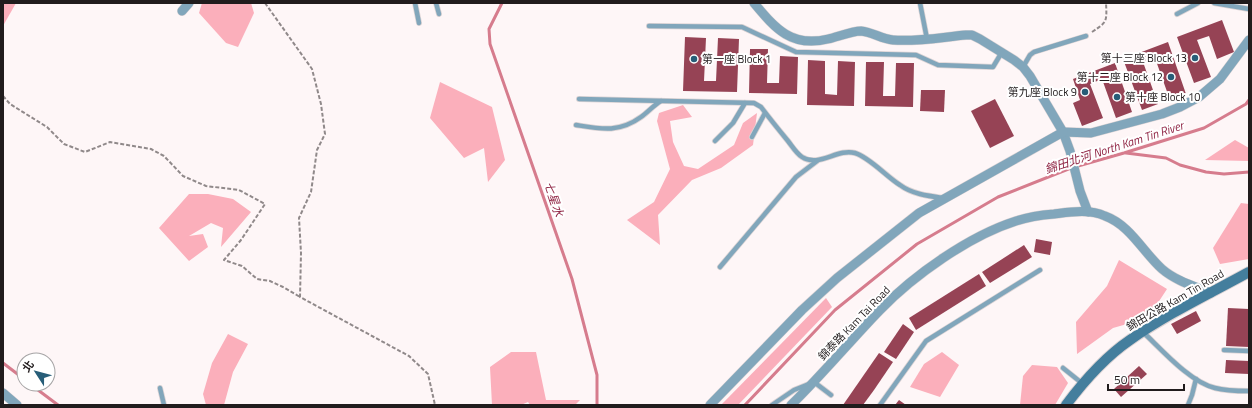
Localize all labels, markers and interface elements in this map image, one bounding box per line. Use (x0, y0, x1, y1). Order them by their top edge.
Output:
place label: 第十三座 Block 13 (1101, 50, 1187, 66)
place label: 第一座 Block 1 (702, 51, 771, 67)
marker: 第十三座 Block 13 (1190, 53, 1200, 63)
marker: 第一座 Block 1 (689, 54, 699, 64)
place label: 第十二座 Block 12 (1077, 69, 1163, 85)
marker: 第十二座 Block 12 (1166, 72, 1176, 82)
place label: 第九座 Block 9 (1008, 84, 1077, 100)
marker: 第九座 Block 9 (1080, 87, 1090, 97)
place label: 第十座 Block 10 (1125, 89, 1200, 105)
marker: 第十座 Block 10 (1112, 92, 1122, 102)
water label: 錦田北河 North Kam Tin River (1042, 115, 1188, 178)
water label: 七星水 (539, 179, 569, 220)
street label: 錦田公路 Kam Tin Road (1123, 265, 1227, 334)
street label: 錦泰路 Kam Tai Road (814, 282, 894, 364)
north arrow (16, 352, 56, 392)
text: 北 (18, 357, 38, 375)
scale bar (1108, 366, 1184, 392)
text: 50 m (1114, 370, 1140, 389)

